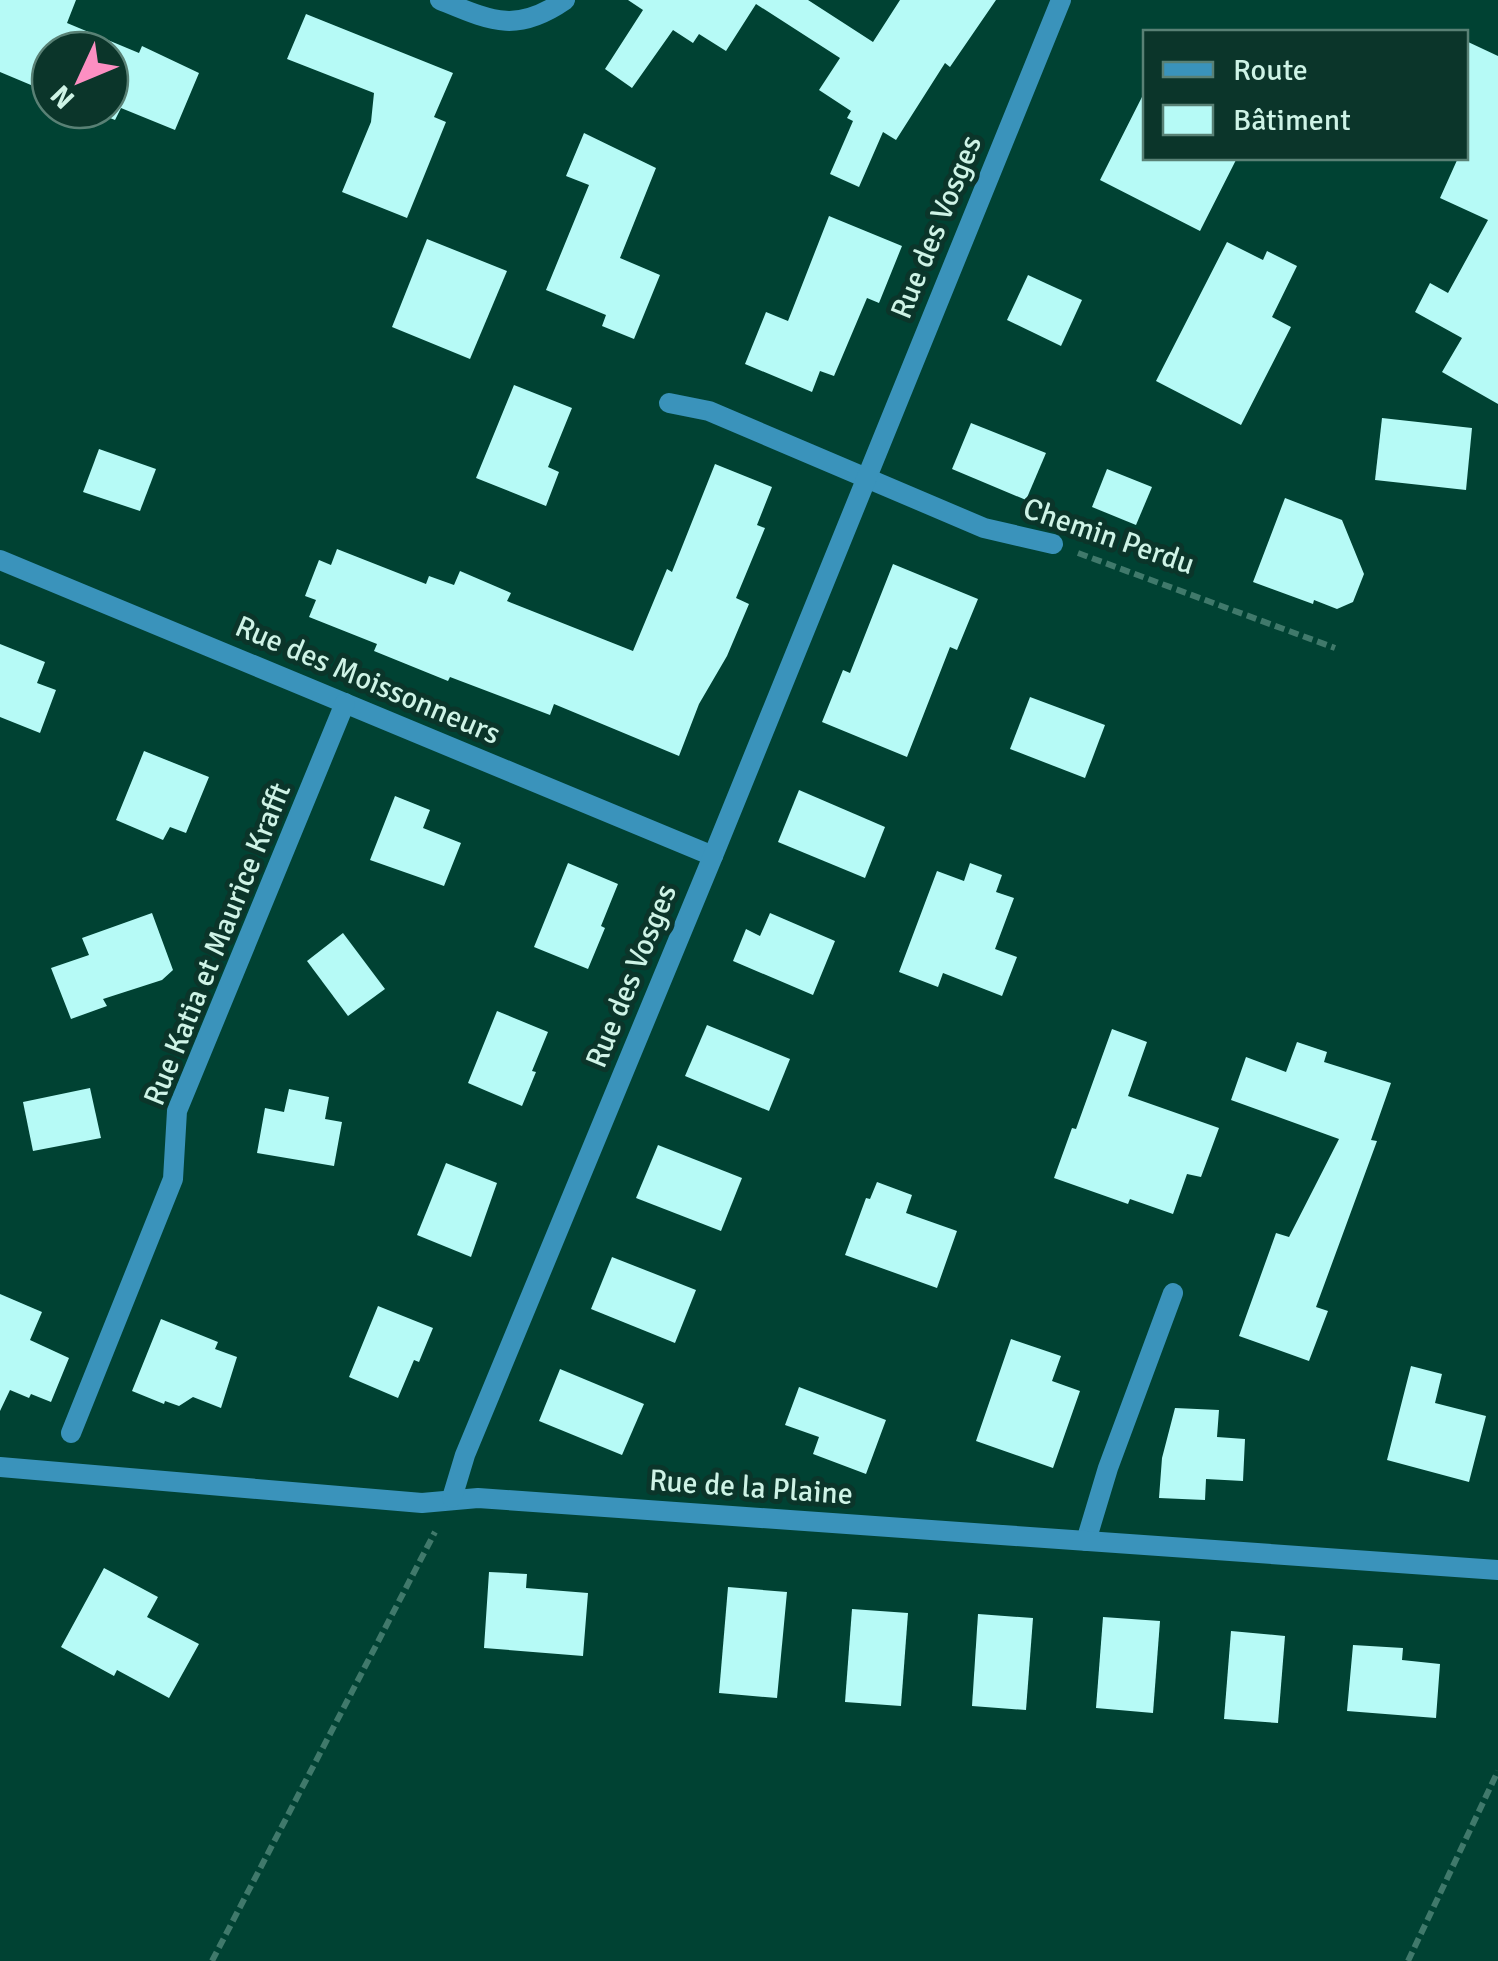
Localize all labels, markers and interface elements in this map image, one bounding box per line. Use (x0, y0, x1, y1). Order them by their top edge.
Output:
north arrow (30, 30, 130, 130)
legend (1143, 30, 1468, 160)
text: Route (1233, 52, 1308, 89)
text: N (44, 78, 82, 115)
text: Bâtiment (1233, 102, 1351, 139)
street label: Rue des Vosges (883, 130, 990, 324)
street label: Chemin Perdu (1018, 490, 1199, 583)
street label: Rue des Moissonneurs (230, 608, 506, 753)
street label: Rue Katia et Maurice Krafft (136, 777, 299, 1111)
street label: Rue des Vosges (578, 879, 685, 1073)
street label: Rue de la Plaine (648, 1462, 854, 1513)

